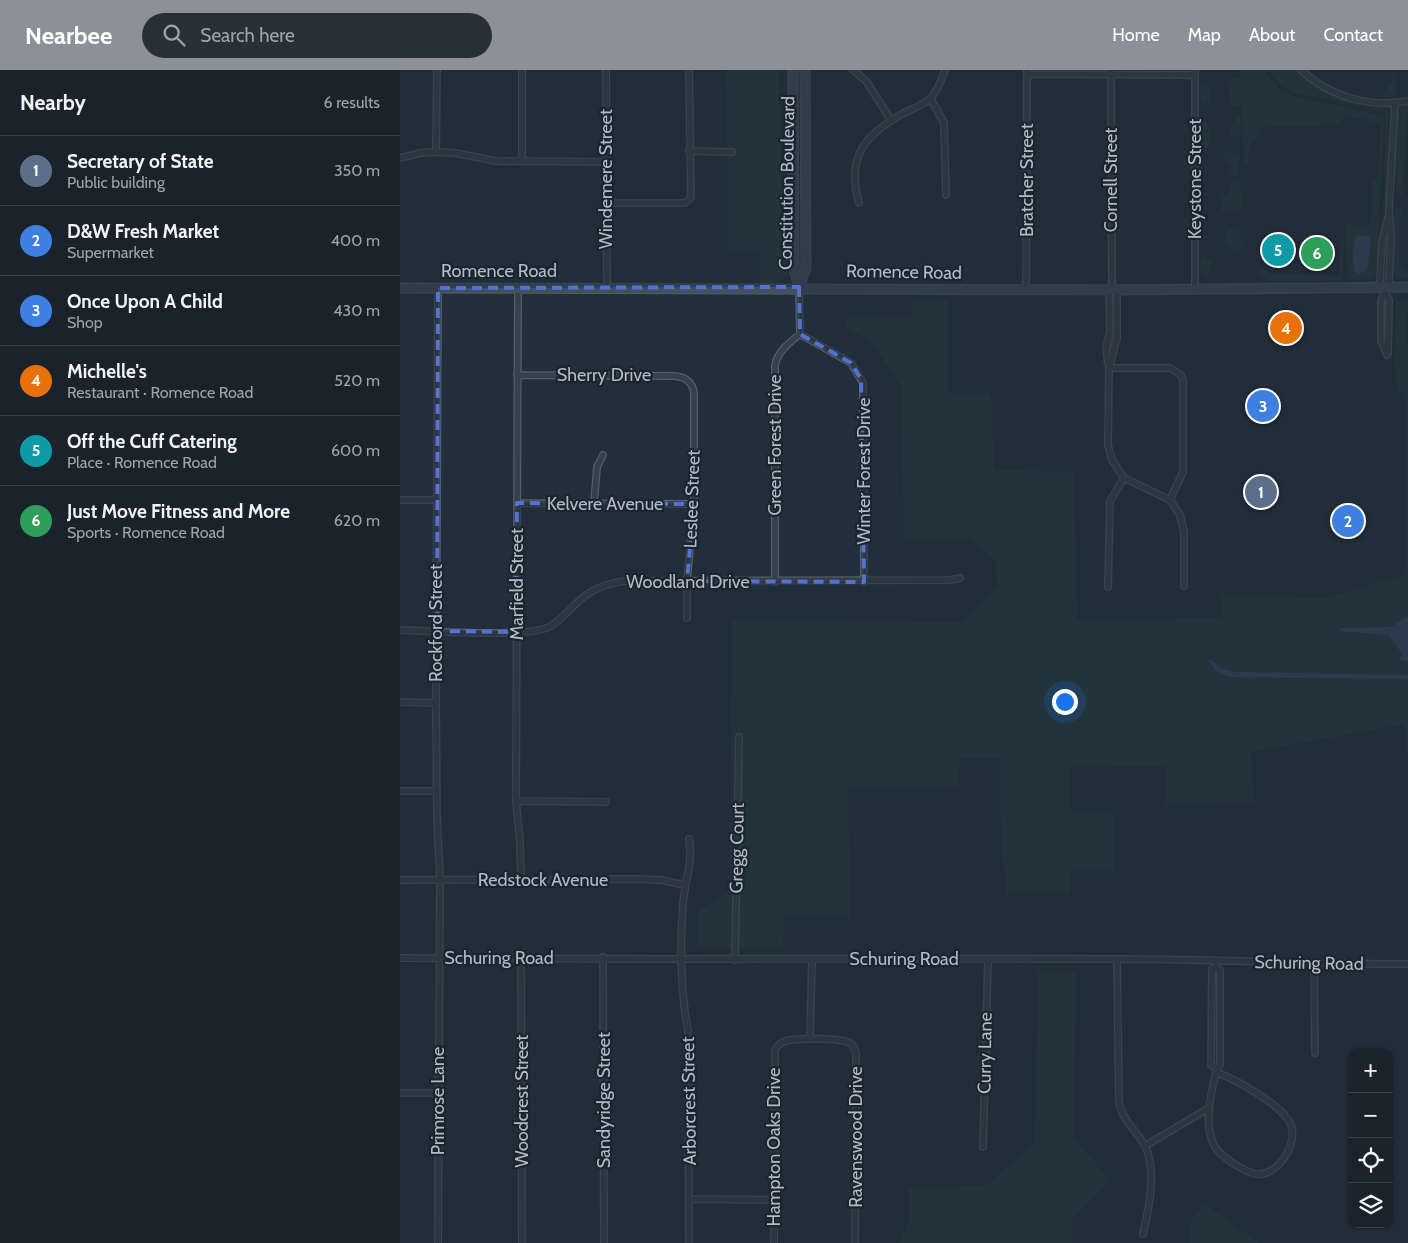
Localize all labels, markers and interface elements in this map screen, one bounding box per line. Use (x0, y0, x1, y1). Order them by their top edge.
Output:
search box (142, 13, 492, 58)
text: Nearbee (25, 21, 112, 50)
icon: search (160, 21, 188, 49)
text: Search here (200, 24, 295, 47)
text: Home (1112, 24, 1160, 46)
text: Map (1188, 24, 1221, 46)
text: About (1249, 24, 1295, 46)
text: Contact (1323, 24, 1383, 46)
text: Nearby (20, 90, 86, 115)
text: 6 results (324, 93, 380, 112)
street label: Constitution Boulevard (774, 96, 800, 270)
street label: Windemere Street (595, 109, 617, 249)
street label: Keystone Street (1184, 119, 1206, 239)
street label: Bratcher Street (1016, 123, 1038, 237)
street label: Cornell Street (1100, 128, 1122, 232)
text: Secretary of State (67, 150, 214, 173)
text: 1 (33, 161, 39, 180)
text: 350 m (334, 161, 380, 180)
text: Public building (67, 173, 165, 192)
text: D&W Fresh Market (67, 220, 219, 243)
text: 2 (32, 231, 40, 250)
text: 400 m (331, 231, 380, 250)
pin: 5 (1262, 231, 1294, 269)
pin: 6 (1301, 234, 1333, 272)
text: Supermarket (67, 243, 154, 262)
street label: Romence Road (441, 260, 557, 282)
street label: Romence Road (846, 260, 962, 284)
text: Once Upon A Child (67, 290, 223, 313)
text: 3 (32, 301, 40, 320)
text: 430 m (333, 301, 380, 320)
pin: 4 (1270, 309, 1302, 347)
text: Shop (67, 313, 103, 332)
text: Michelle's (67, 360, 147, 383)
street label: Sherry Drive (557, 364, 651, 386)
text: 4 (31, 371, 41, 390)
text: 520 m (334, 371, 380, 390)
street label: Green Forest Drive (764, 374, 786, 516)
text: Restaurant · Romence Road (67, 383, 253, 402)
pin: 3 (1247, 387, 1279, 425)
street label: Winter Forest Drive (853, 398, 875, 544)
text: Off the Cuff Catering (67, 430, 237, 453)
text: 5 (32, 441, 40, 460)
text: 600 m (331, 441, 380, 460)
street label: Leslee Street (679, 449, 705, 549)
text: Place · Romence Road (67, 453, 217, 472)
pin: 1 (1245, 473, 1277, 511)
street label: Kelvere Avenue (547, 493, 663, 515)
text: Just Move Fitness and More (67, 500, 290, 523)
pin: 2 (1332, 502, 1364, 540)
text: 6 (32, 511, 41, 530)
text: 620 m (334, 511, 380, 530)
text: Sports · Romence Road (67, 523, 225, 542)
street label: Marfield Street (506, 528, 528, 640)
street label: Rockford Street (425, 564, 447, 682)
street label: Woodland Drive (626, 571, 750, 593)
your location (1052, 689, 1078, 715)
street label: Gregg Court (725, 803, 749, 893)
street label: Redstock Avenue (478, 869, 608, 891)
street label: Schuring Road (444, 947, 554, 969)
street label: Schuring Road (849, 948, 959, 970)
street label: Schuring Road (1254, 951, 1364, 975)
street label: Curry Lane (973, 1012, 997, 1094)
street label: Sandyridge Street (593, 1032, 615, 1168)
street label: Woodcrest Street (511, 1035, 533, 1167)
street label: Arborcrest Street (677, 1036, 701, 1166)
street label: Primrose Lane (427, 1047, 449, 1155)
map controls (1348, 1048, 1393, 1228)
button: + (1348, 1048, 1393, 1093)
street label: Ravenswood Drive (845, 1066, 867, 1208)
street label: Hampton Oaks Drive (763, 1067, 785, 1227)
button: − (1348, 1093, 1393, 1138)
button: locate (1348, 1138, 1393, 1183)
button: layers (1348, 1183, 1393, 1228)

